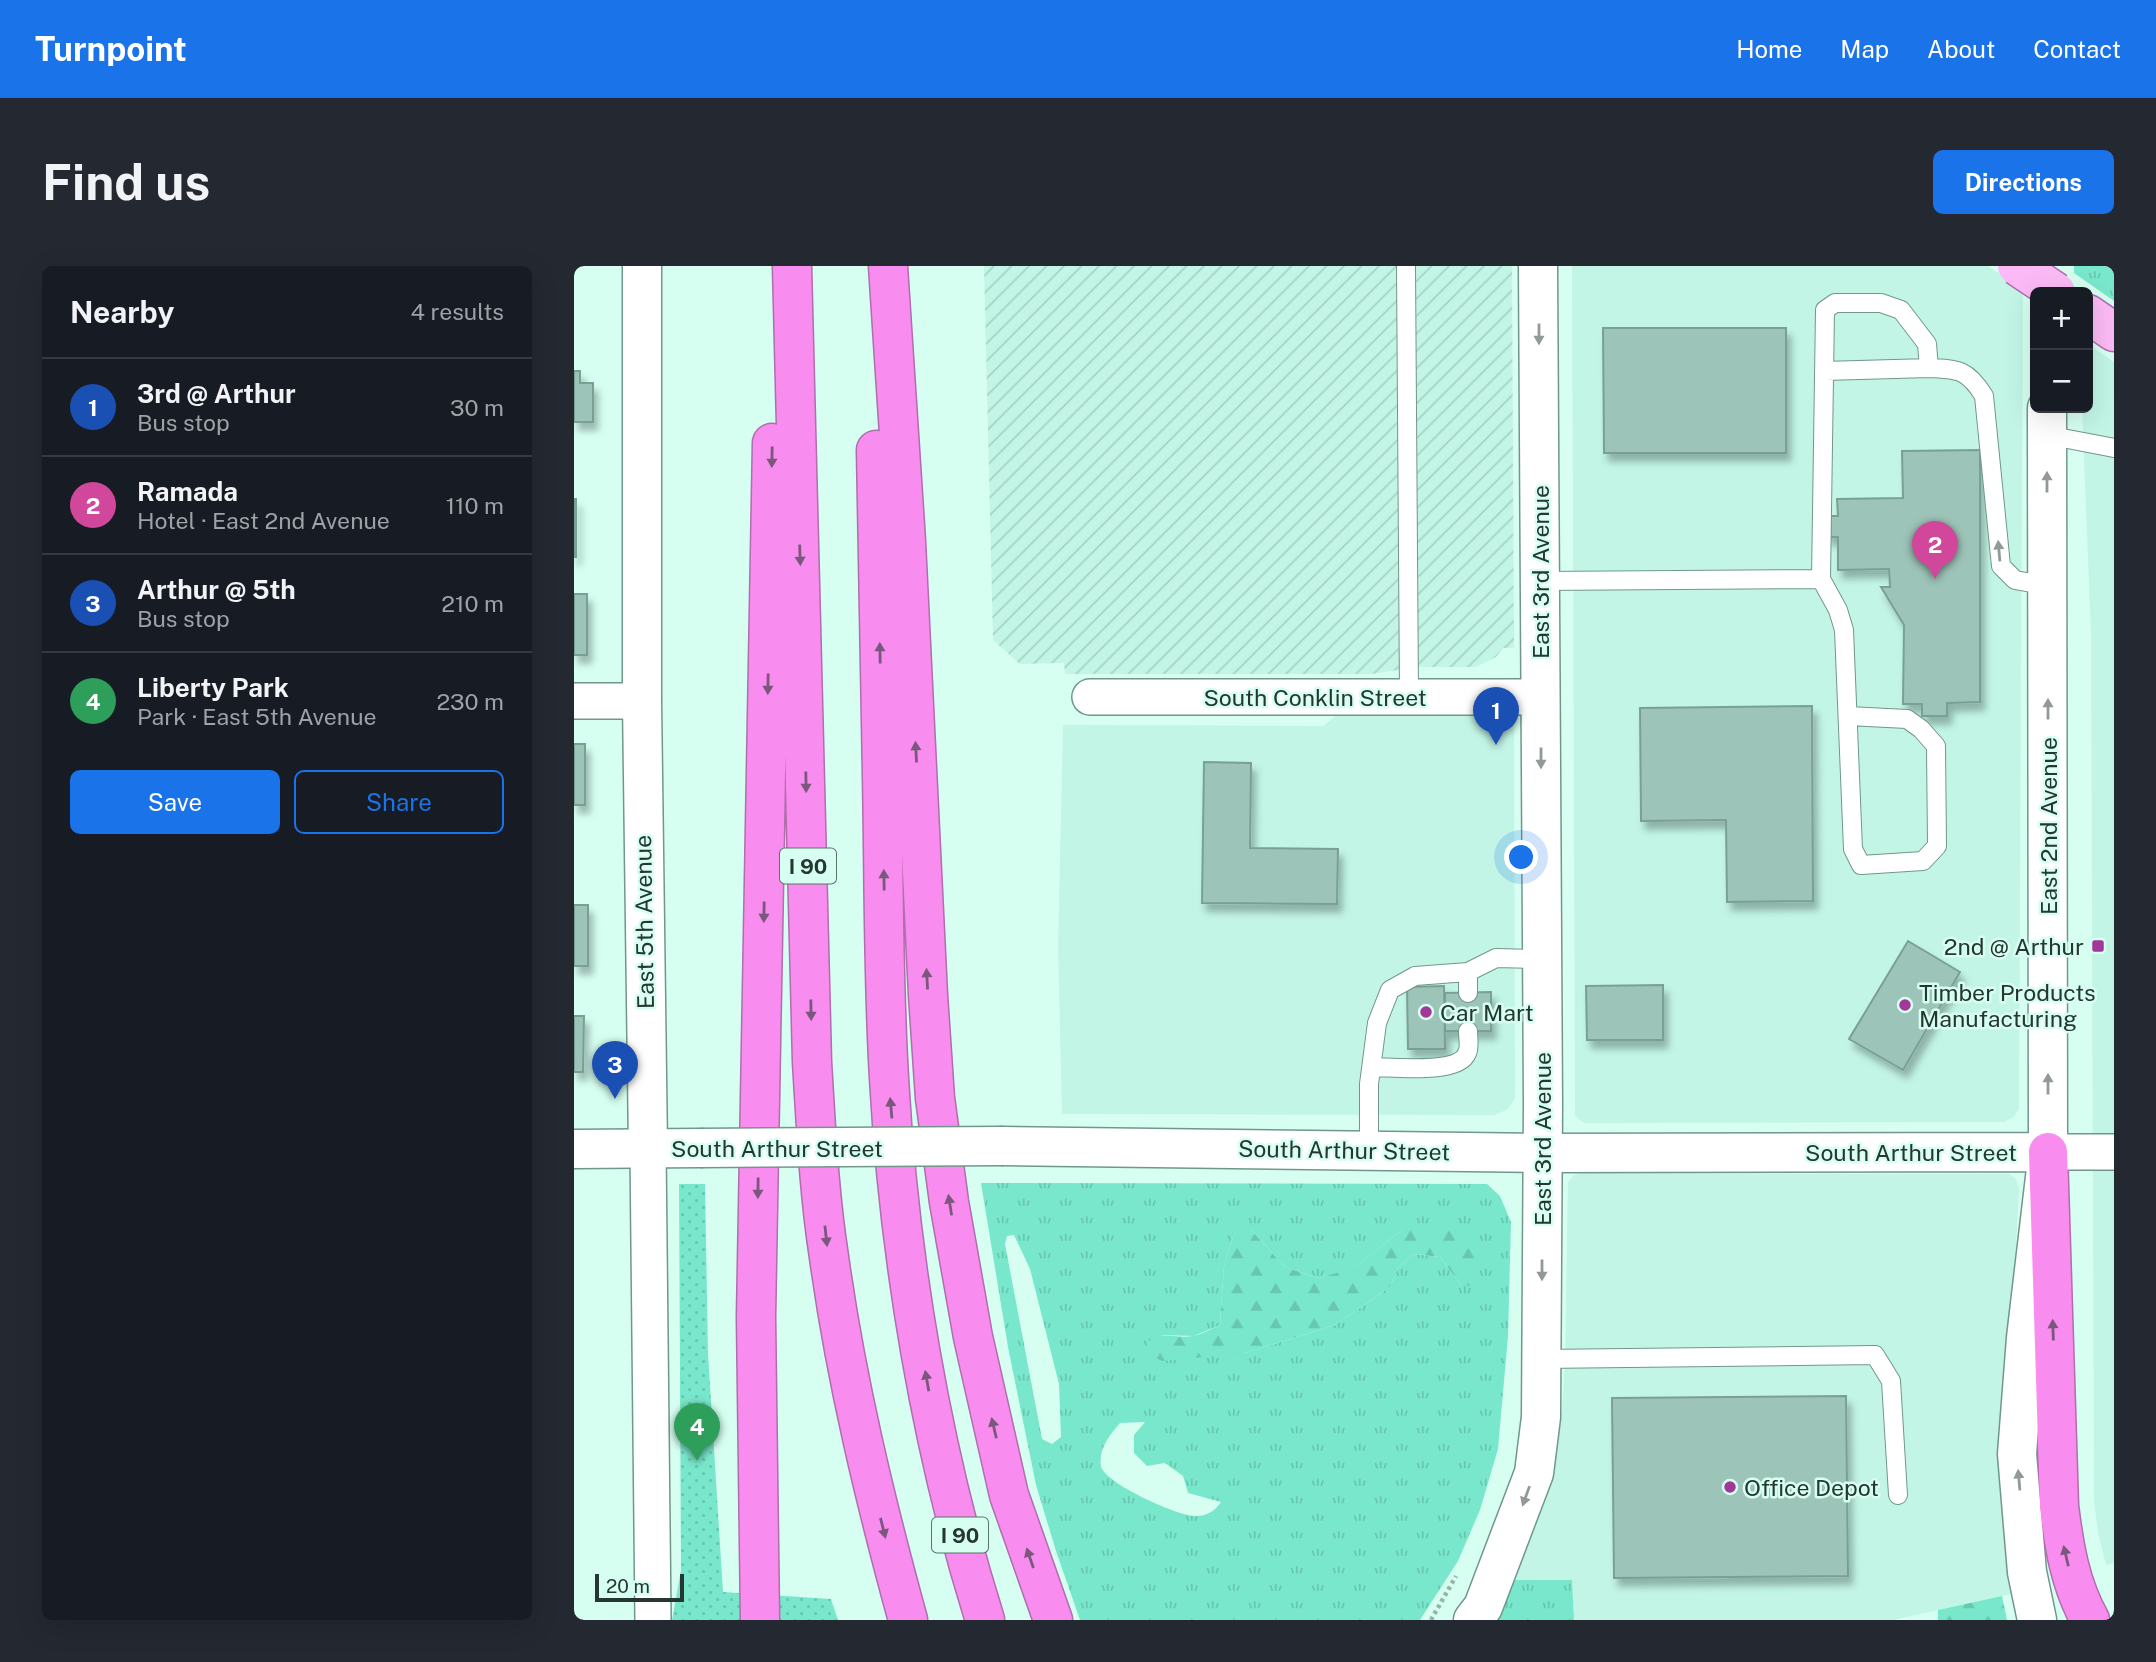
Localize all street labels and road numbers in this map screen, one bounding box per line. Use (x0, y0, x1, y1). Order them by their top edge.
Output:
street label: East 3rd Avenue (1527, 485, 1554, 659)
street label: South Conklin Street (1203, 684, 1427, 711)
street label: East 2nd Avenue (2035, 737, 2062, 915)
street label: East 5th Avenue (629, 835, 659, 1009)
road number: I 90 (780, 848, 836, 884)
street label: East 3rd Avenue (1529, 1052, 1556, 1226)
street label: South Arthur Street (671, 1135, 883, 1162)
street label: South Arthur Street (1238, 1135, 1450, 1165)
street label: South Arthur Street (1805, 1139, 2017, 1166)
road number: I 90 (932, 1518, 988, 1552)

